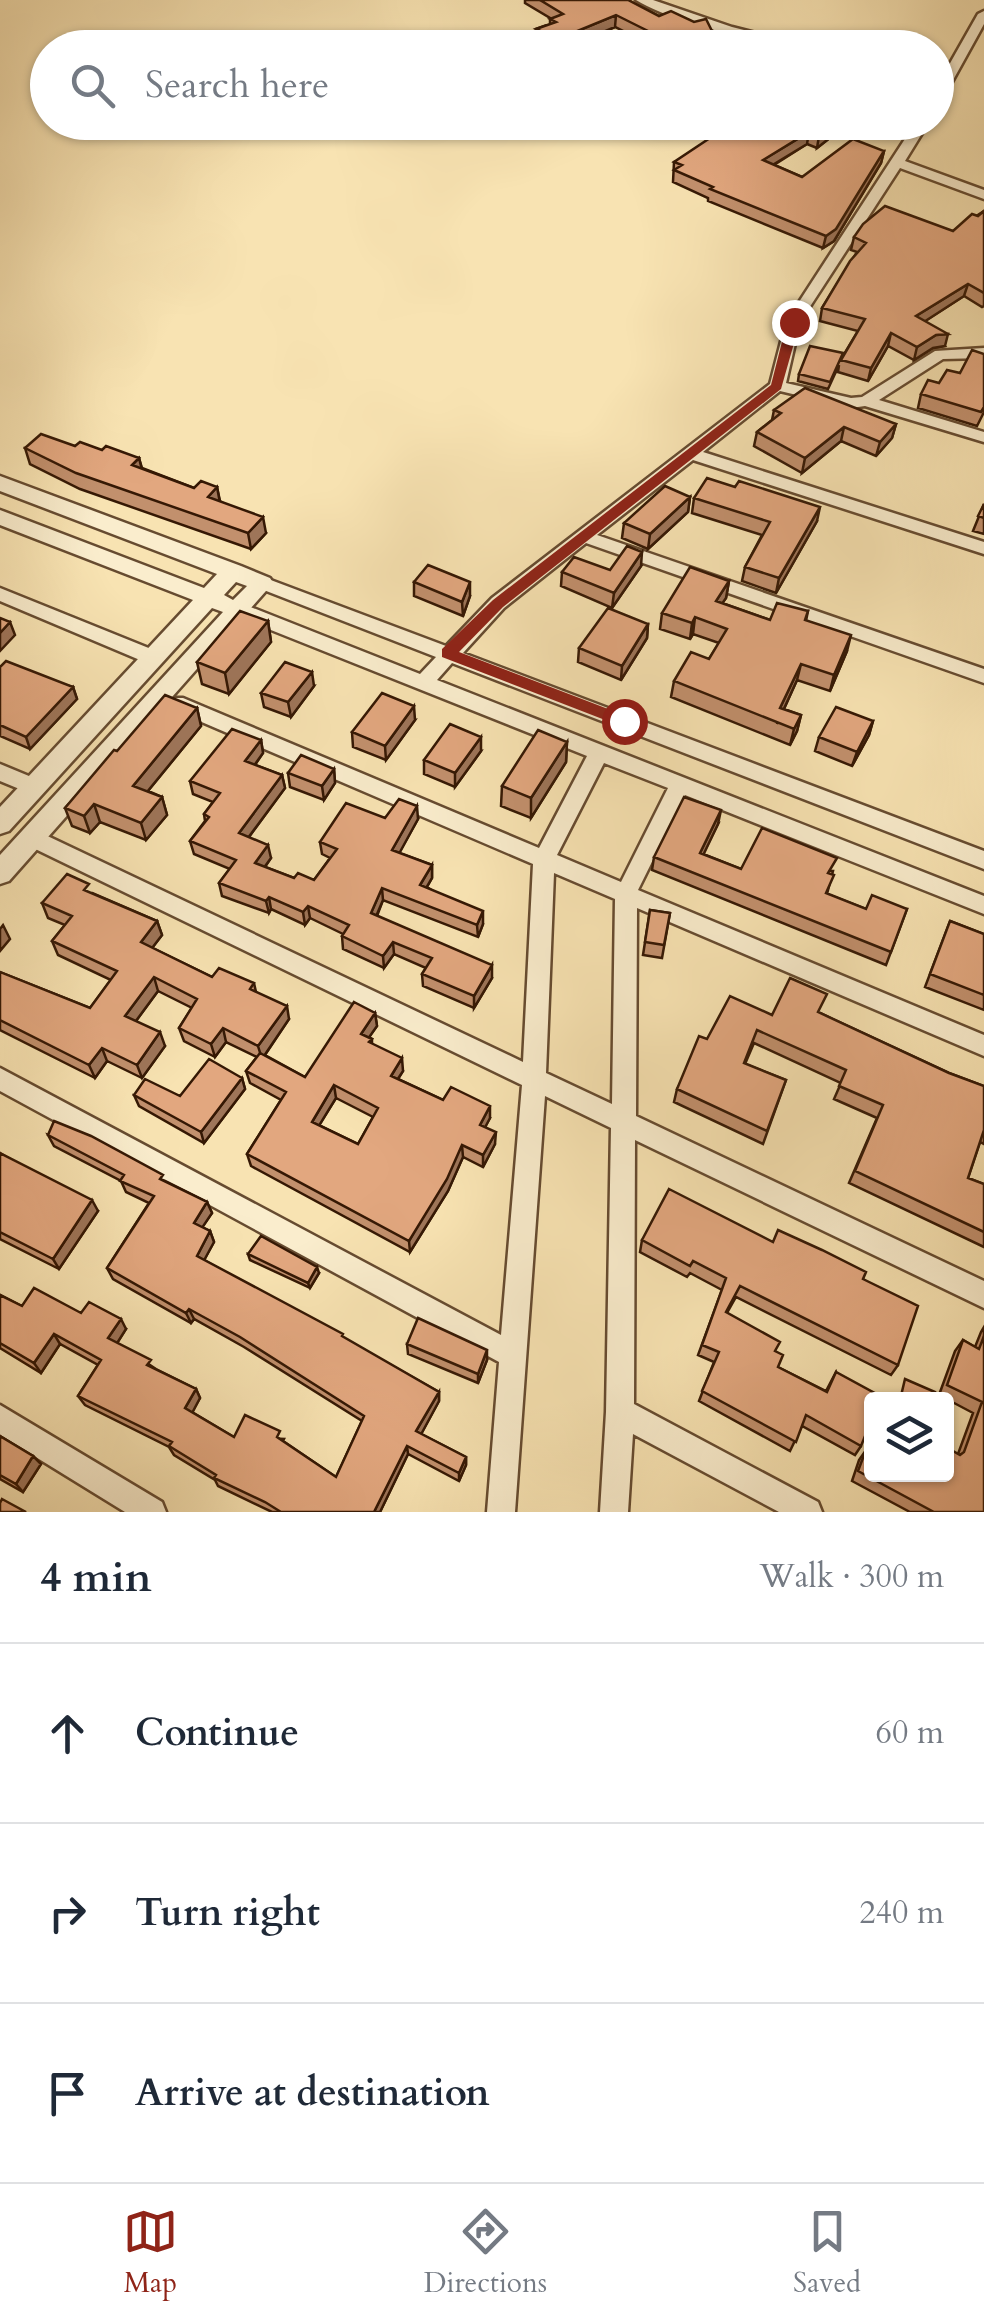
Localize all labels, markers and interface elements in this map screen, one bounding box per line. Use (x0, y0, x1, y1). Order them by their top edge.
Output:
search box (30, 30, 954, 140)
icon: search (65, 58, 120, 113)
text: Search here (145, 59, 329, 111)
route end (772, 300, 818, 346)
route start (602, 699, 648, 745)
map controls (864, 1392, 954, 1482)
button: layers (864, 1392, 954, 1482)
text: 4 min (40, 1549, 152, 1606)
text: Walk · 300 m (759, 1555, 944, 1599)
icon: ahead (40, 1706, 95, 1761)
text: Continue (135, 1707, 299, 1759)
text: 60 m (876, 1711, 944, 1755)
icon: right (40, 1886, 95, 1941)
text: Turn right (135, 1887, 320, 1939)
text: 240 m (859, 1891, 944, 1935)
icon: arrive (40, 2066, 95, 2121)
text: Arrive at destination (135, 2067, 490, 2119)
tab: Map (123, 2204, 178, 2302)
tab: Directions (424, 2204, 547, 2302)
tab: Saved (793, 2204, 861, 2302)

